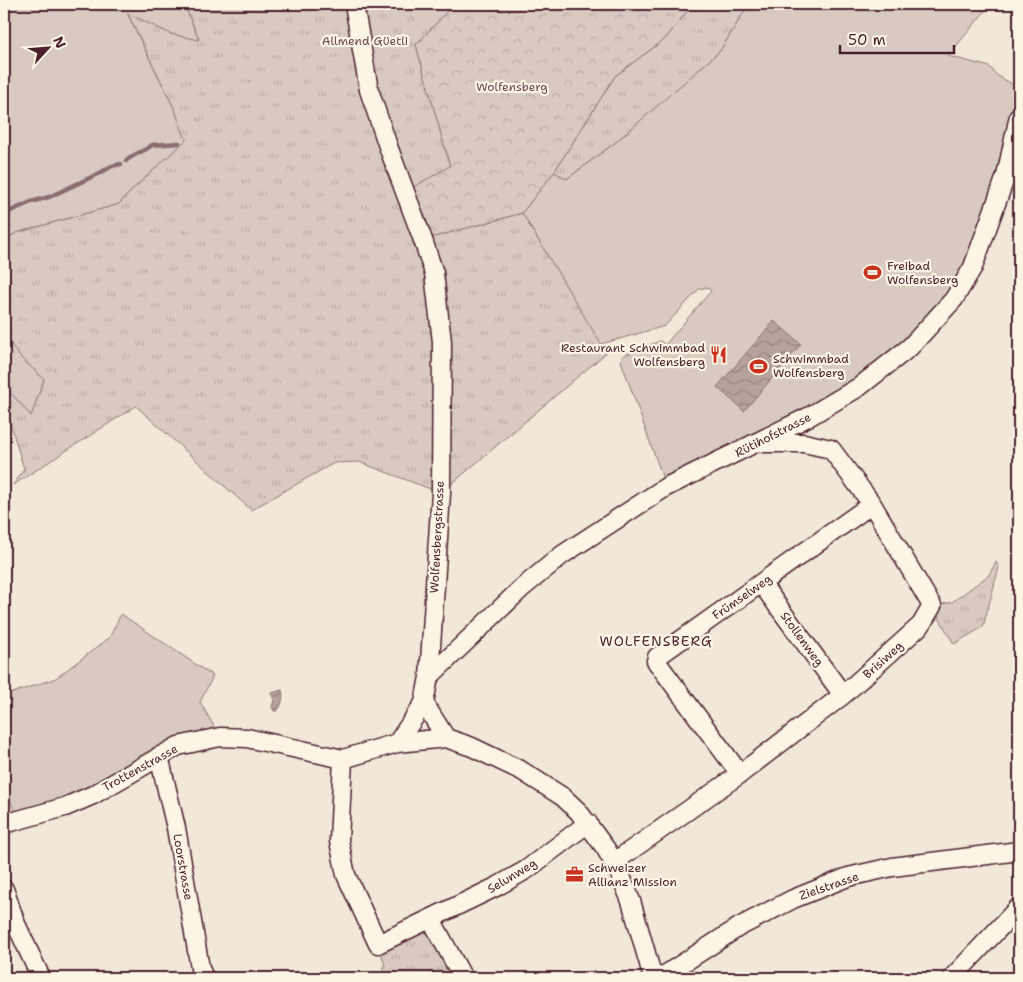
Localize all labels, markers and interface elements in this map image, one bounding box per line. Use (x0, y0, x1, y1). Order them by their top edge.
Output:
north arrow (22, 22, 72, 72)
scale bar (840, 22, 954, 54)
text: 50 m (848, 30, 886, 50)
text: N (49, 33, 70, 51)
park label: Allmend Güetli (322, 33, 408, 49)
park label: Wolfensberg (476, 79, 548, 95)
place label: Freibad Wolfensberg (887, 258, 958, 288)
sports icon: Freibad Wolfensberg (863, 263, 883, 283)
place label: Restaurant Schwimmbad Wolfensberg (561, 340, 705, 370)
restaurant icon: Restaurant Schwimmbad Wolfensberg (709, 345, 729, 365)
place label: Schwimmbad Wolfensberg (773, 351, 849, 381)
sports icon: Schwimmbad Wolfensberg (749, 356, 769, 376)
street label: Rütihofstrasse (732, 409, 814, 461)
street label: Wolfensbergstrasse (426, 480, 448, 594)
street label: Frümselweg (709, 571, 775, 623)
street label: Stollenweg (777, 608, 827, 670)
district label: WOLFENSBERG (599, 632, 713, 650)
street label: Brisiweg (860, 638, 906, 682)
street label: Trottenstrasse (99, 741, 181, 795)
street label: Loorstrasse (169, 832, 197, 902)
street label: Selunweg (484, 855, 540, 897)
place label: Schweizer Allianz Mission (588, 860, 677, 890)
office icon: Schweizer Allianz Mission (564, 865, 584, 885)
street label: Zielstrasse (797, 868, 861, 904)

